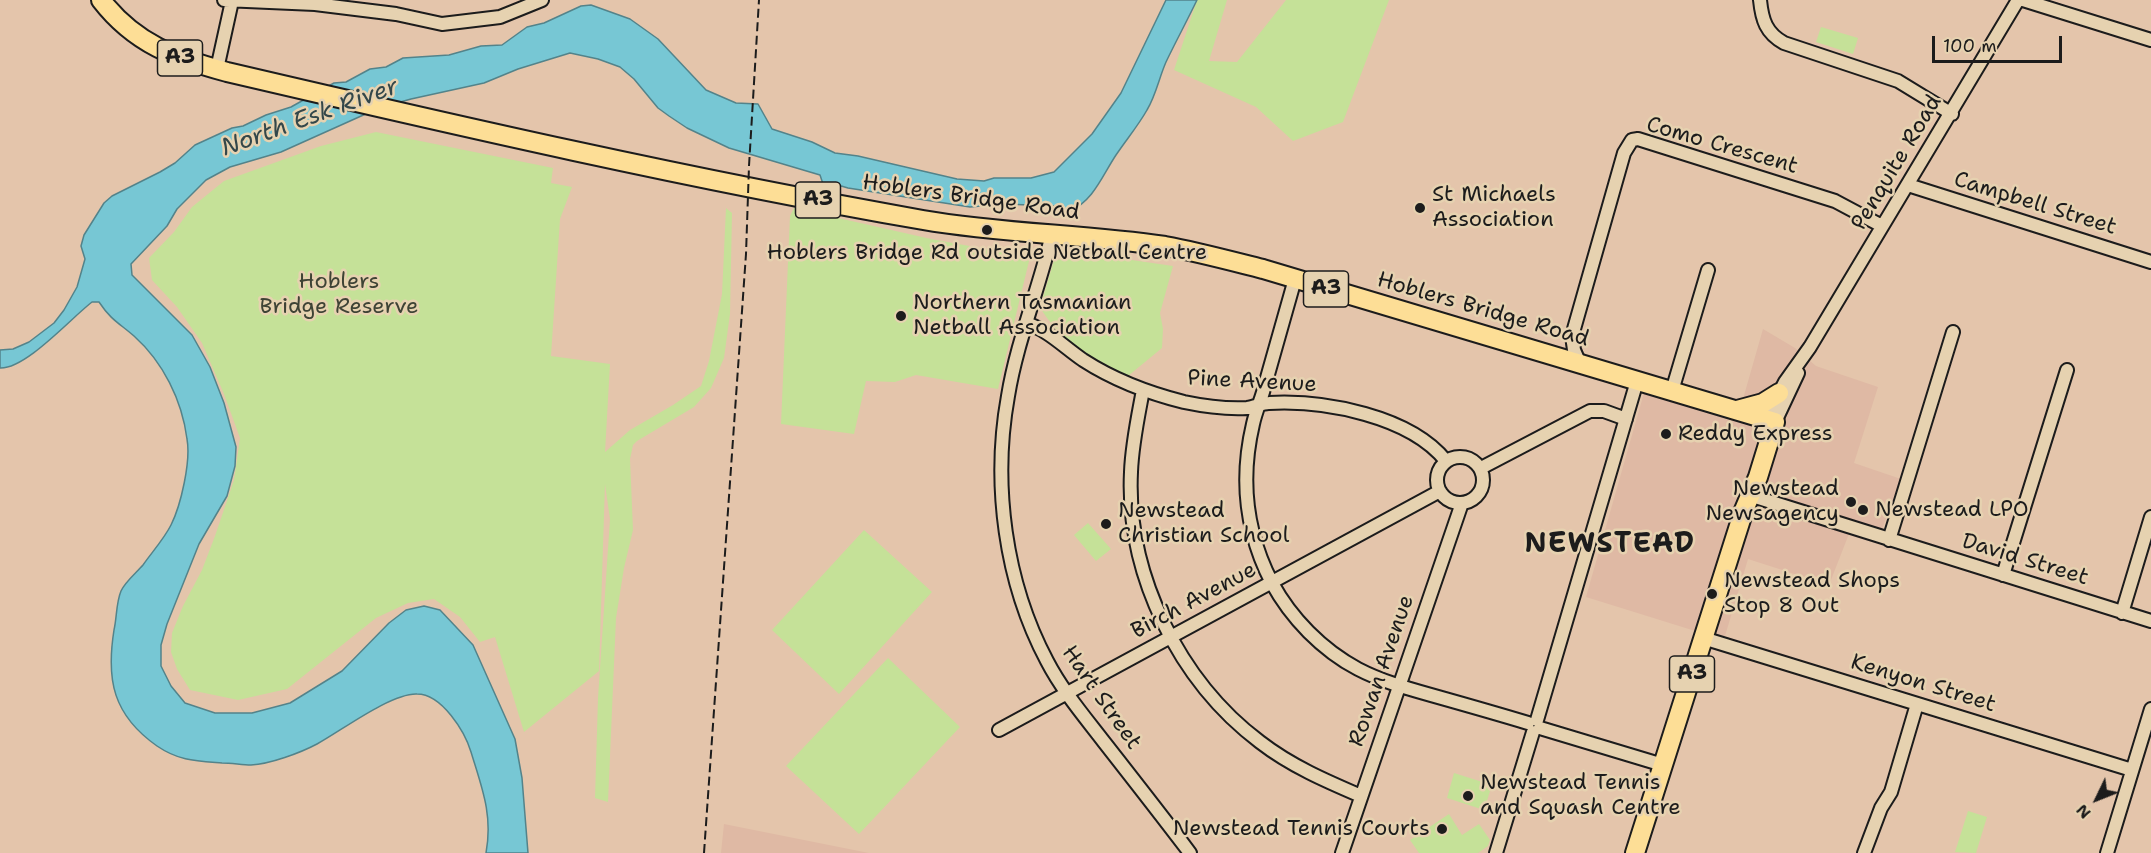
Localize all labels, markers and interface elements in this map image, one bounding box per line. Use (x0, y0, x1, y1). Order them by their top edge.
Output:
scale bar (1935, 24, 2066, 62)
text: 100 m (1943, 34, 1997, 58)
road number: A3 (158, 40, 202, 76)
water label: North Esk River (217, 73, 403, 163)
street label: Penquite Road (1846, 91, 1948, 235)
street label: Como Crescent (1643, 112, 1801, 180)
street label: Campbell Street (1950, 167, 2120, 241)
street label: Hoblers Bridge Road (861, 170, 1081, 226)
road number: A3 (796, 182, 840, 218)
place label: St Michaels Association (1432, 182, 1556, 234)
marker: St Michaels Association (1413, 201, 1427, 215)
marker: Hoblers Bridge Rd outside Netball Centre (980, 223, 994, 237)
place label: Hoblers Bridge Rd outside Netball Centre (767, 240, 1207, 266)
street label: Hoblers Bridge Road (1374, 267, 1592, 353)
park label: Hoblers Bridge Reserve (259, 269, 419, 320)
road number: A3 (1304, 271, 1348, 307)
place label: Northern Tasmanian Netball Association (913, 290, 1132, 342)
marker: Northern Tasmanian Netball Association (894, 309, 908, 323)
street label: Pine Avenue (1187, 365, 1317, 399)
place label: Reddy Express (1678, 421, 1833, 447)
marker: Reddy Express (1659, 427, 1673, 441)
place label: Newstead Newsagency (1705, 476, 1839, 528)
marker: Newstead Newsagency (1844, 495, 1858, 509)
place label: Newstead LPO (1875, 497, 2029, 523)
place label: Newstead Christian School (1118, 498, 1289, 550)
marker: Newstead LPO (1856, 503, 1870, 517)
marker: Newstead Christian School (1099, 517, 1113, 531)
district label: NEWSTEAD (1524, 528, 1696, 562)
street label: David Street (1959, 528, 2091, 592)
street label: Birch Avenue (1127, 557, 1261, 645)
place label: Newstead Shops Stop 8 Out (1724, 568, 1900, 620)
marker: Newstead Shops Stop 8 Out (1705, 587, 1719, 601)
street label: Rowan Avenue (1344, 592, 1420, 750)
street label: Hart Street (1056, 641, 1146, 755)
street label: Kenyon Street (1847, 649, 1999, 719)
road number: A3 (1670, 656, 1714, 692)
north arrow (2067, 769, 2127, 829)
place label: Newstead Tennis and Squash Centre (1480, 770, 1681, 822)
marker: Newstead Tennis and Squash Centre (1461, 789, 1475, 803)
text: N (2071, 800, 2095, 823)
place label: Newstead Tennis Courts (1173, 816, 1430, 842)
marker: Newstead Tennis Courts (1435, 822, 1449, 836)

